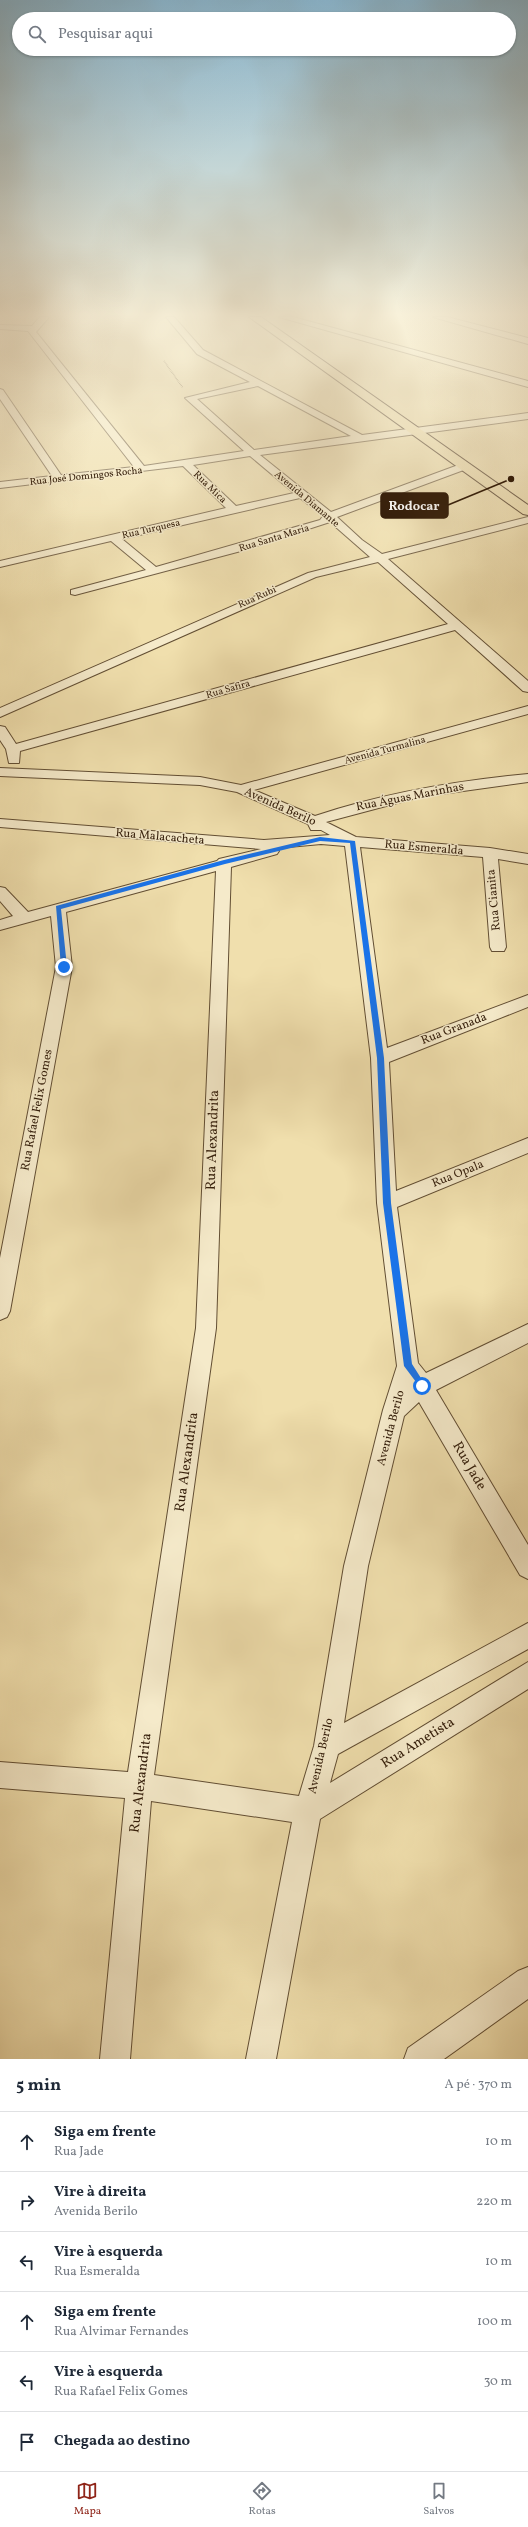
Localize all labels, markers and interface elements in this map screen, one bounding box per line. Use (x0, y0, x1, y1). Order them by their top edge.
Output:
search box (12, 12, 516, 56)
icon: search (26, 23, 48, 45)
text: Pesquisar aqui (58, 24, 153, 45)
street label: Rua José Domingos Rocha (29, 463, 143, 489)
street label: Rua Mica (190, 468, 230, 506)
street label: Avenida Diamante (271, 468, 343, 531)
callout: Rodocar (381, 493, 448, 518)
text: Rodocar (389, 498, 440, 516)
street label: Rua Turquesa (120, 515, 182, 543)
street label: Rua Santa Maria (237, 521, 311, 555)
street label: Rua Rubi (236, 582, 278, 612)
street label: Rua Safira (204, 676, 252, 702)
street label: Avenida Turmalina (343, 732, 427, 768)
street label: Rua Águas Marinhas (355, 778, 465, 815)
street label: Avenida Berilo (241, 784, 319, 830)
street label: Rua Malacacheta (115, 825, 205, 849)
street label: Rua Esmeralda (384, 837, 464, 859)
street label: Rua Cianita (483, 869, 505, 931)
route end (55, 958, 73, 976)
street label: Rua Granada (419, 1009, 489, 1049)
street label: Rua Rafael Felix Gomes (17, 1048, 57, 1172)
street label: Rua Alexandrita (202, 1089, 224, 1191)
street label: Rua Opala (430, 1156, 486, 1192)
route start (413, 1377, 431, 1395)
street label: Avenida Berilo (373, 1389, 409, 1467)
street label: Rua Alexandrita (171, 1411, 203, 1513)
street label: Rua Jade (447, 1438, 491, 1494)
street label: Rua Ametista (378, 1713, 458, 1773)
street label: Avenida Berilo (305, 1717, 337, 1795)
street label: Rua Alexandrita (125, 1732, 157, 1834)
text: 5 min (16, 2074, 61, 2097)
text: A pé · 370 m (445, 2076, 512, 2094)
text: Siga em frente (54, 2122, 156, 2143)
icon: ahead (16, 2131, 38, 2153)
text: 10 m (485, 2133, 512, 2151)
text: Rua Jade (54, 2143, 104, 2161)
text: Vire à direita (54, 2182, 146, 2203)
icon: right (16, 2191, 38, 2213)
text: 220 m (476, 2193, 512, 2211)
text: Avenida Berilo (54, 2203, 138, 2221)
text: Vire à esquerda (54, 2242, 163, 2263)
icon: left (16, 2251, 38, 2273)
text: 10 m (485, 2253, 512, 2271)
text: Rua Esmeralda (54, 2263, 140, 2281)
text: Siga em frente (54, 2302, 156, 2323)
icon: ahead (16, 2311, 38, 2333)
text: 100 m (477, 2313, 512, 2331)
text: Rua Alvimar Fernandes (54, 2323, 188, 2341)
text: Vire à esquerda (54, 2362, 163, 2383)
icon: left (16, 2371, 38, 2393)
text: 30 m (484, 2373, 512, 2391)
text: Rua Rafael Felix Gomes (54, 2383, 188, 2401)
icon: arrive (16, 2431, 38, 2453)
text: Chegada ao destino (54, 2431, 190, 2452)
tab: Mapa (74, 2480, 101, 2519)
tab: Rotas (249, 2480, 276, 2519)
tab: Salvos (423, 2480, 454, 2519)

